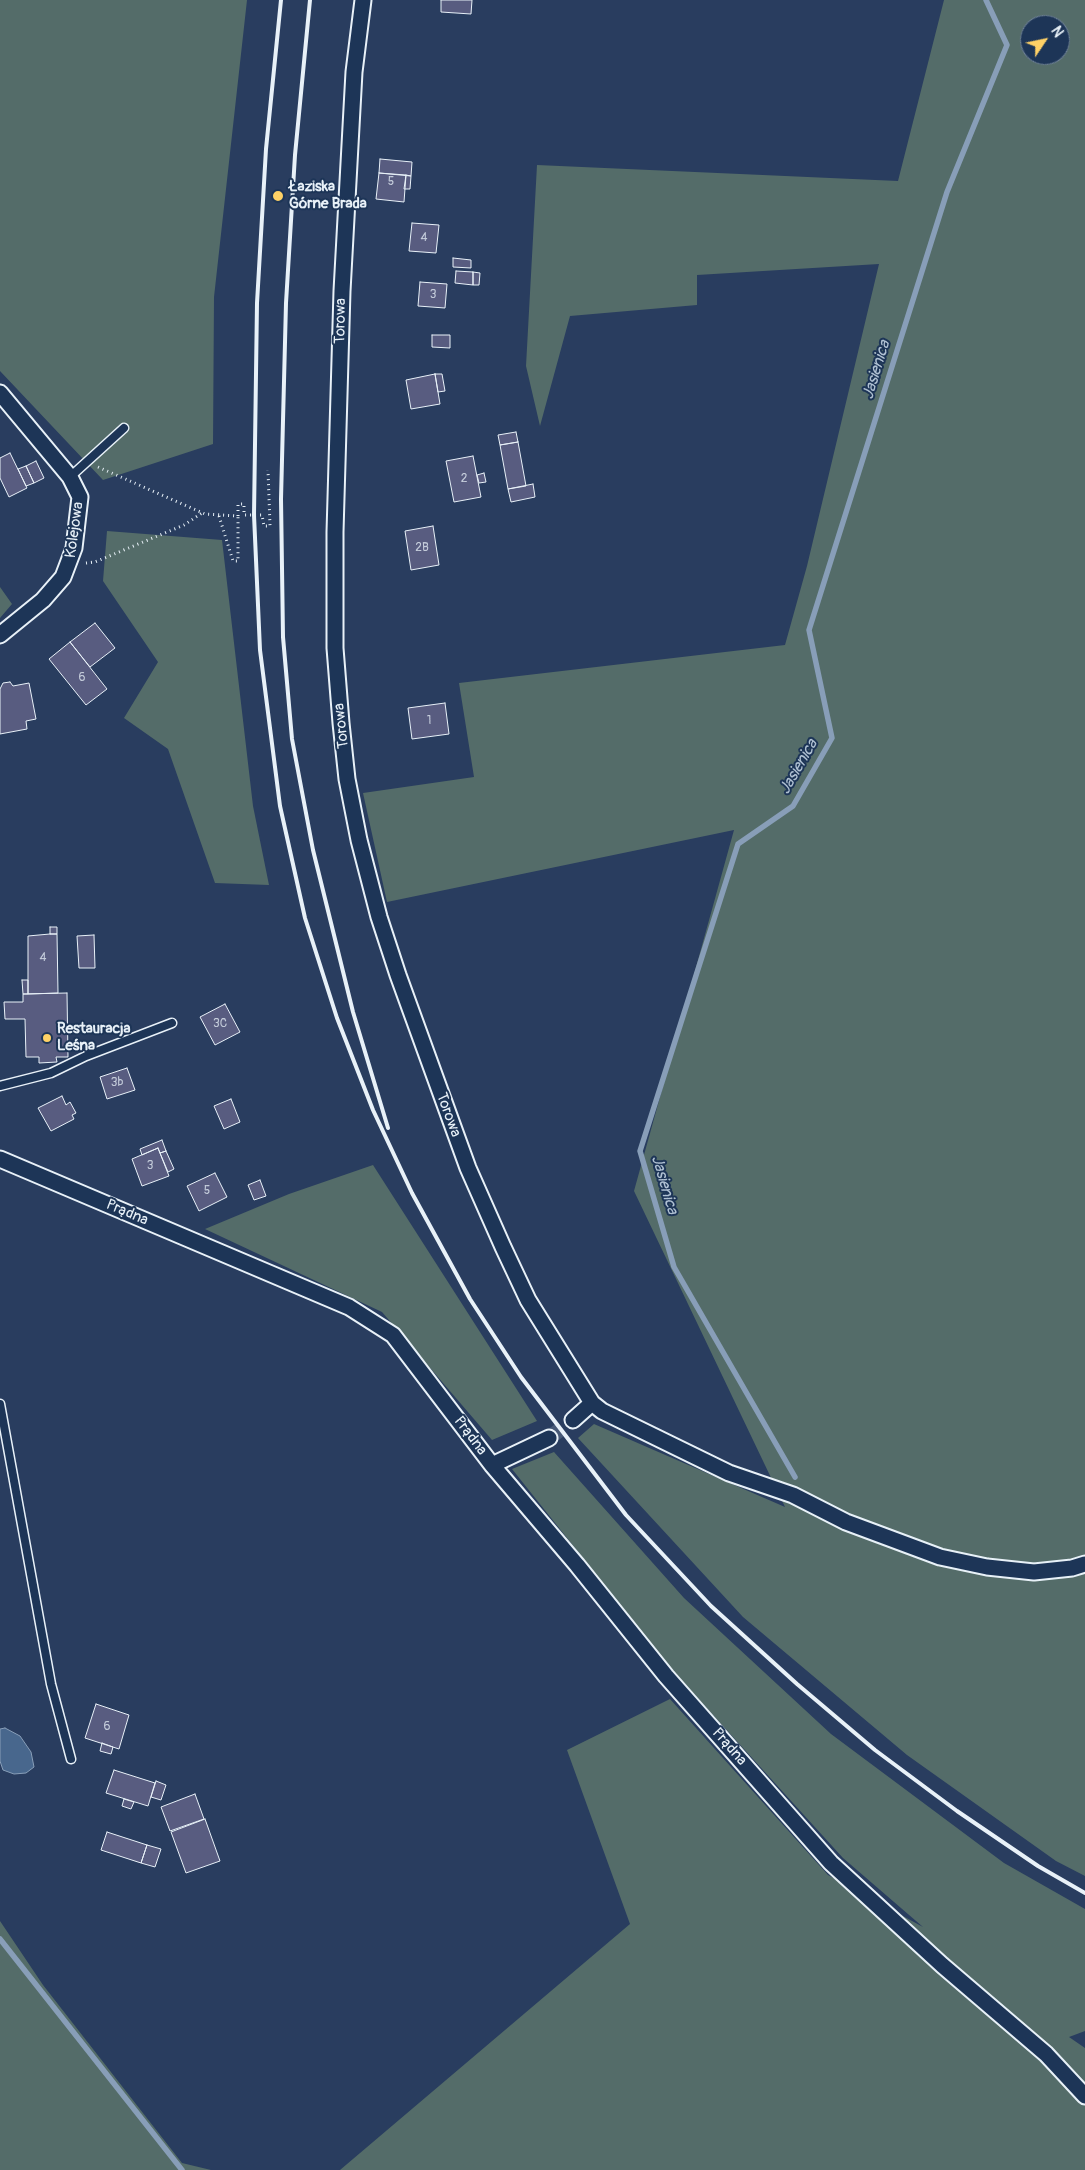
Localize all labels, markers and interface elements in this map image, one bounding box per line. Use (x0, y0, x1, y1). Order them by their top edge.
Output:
north arrow (1020, 15, 1070, 65)
text: N (1047, 23, 1067, 41)
house number: 5 (388, 175, 394, 189)
place label: Łaziska Górne Brada (289, 178, 367, 213)
marker: Łaziska Górne Brada (271, 189, 285, 203)
house number: 4 (421, 231, 427, 245)
house number: 3 (430, 288, 436, 302)
street label: Torowa (332, 298, 350, 344)
water label: Jasienica (859, 338, 895, 402)
house number: 2 (461, 472, 467, 486)
street label: Kolejowa (62, 501, 88, 559)
house number: 2B (415, 541, 429, 555)
house number: 6 (79, 671, 85, 685)
street label: Torowa (331, 702, 353, 750)
house number: 1 (427, 714, 431, 728)
water label: Jasienica (776, 736, 822, 798)
house number: 4 (40, 951, 46, 965)
house number: 3C (213, 1017, 227, 1031)
place label: Restauracja Leśna (57, 1020, 130, 1055)
marker: Restauracja Leśna (41, 1032, 53, 1044)
house number: 3b (111, 1076, 123, 1090)
street label: Torowa (432, 1090, 464, 1140)
water label: Jasienica (646, 1153, 682, 1217)
house number: 3 (147, 1159, 153, 1173)
house number: 5 (204, 1184, 210, 1198)
street label: Prądna (103, 1196, 151, 1230)
street label: Prądna (450, 1413, 490, 1459)
house number: 6 (104, 1720, 110, 1734)
street label: Prądna (708, 1725, 750, 1769)

